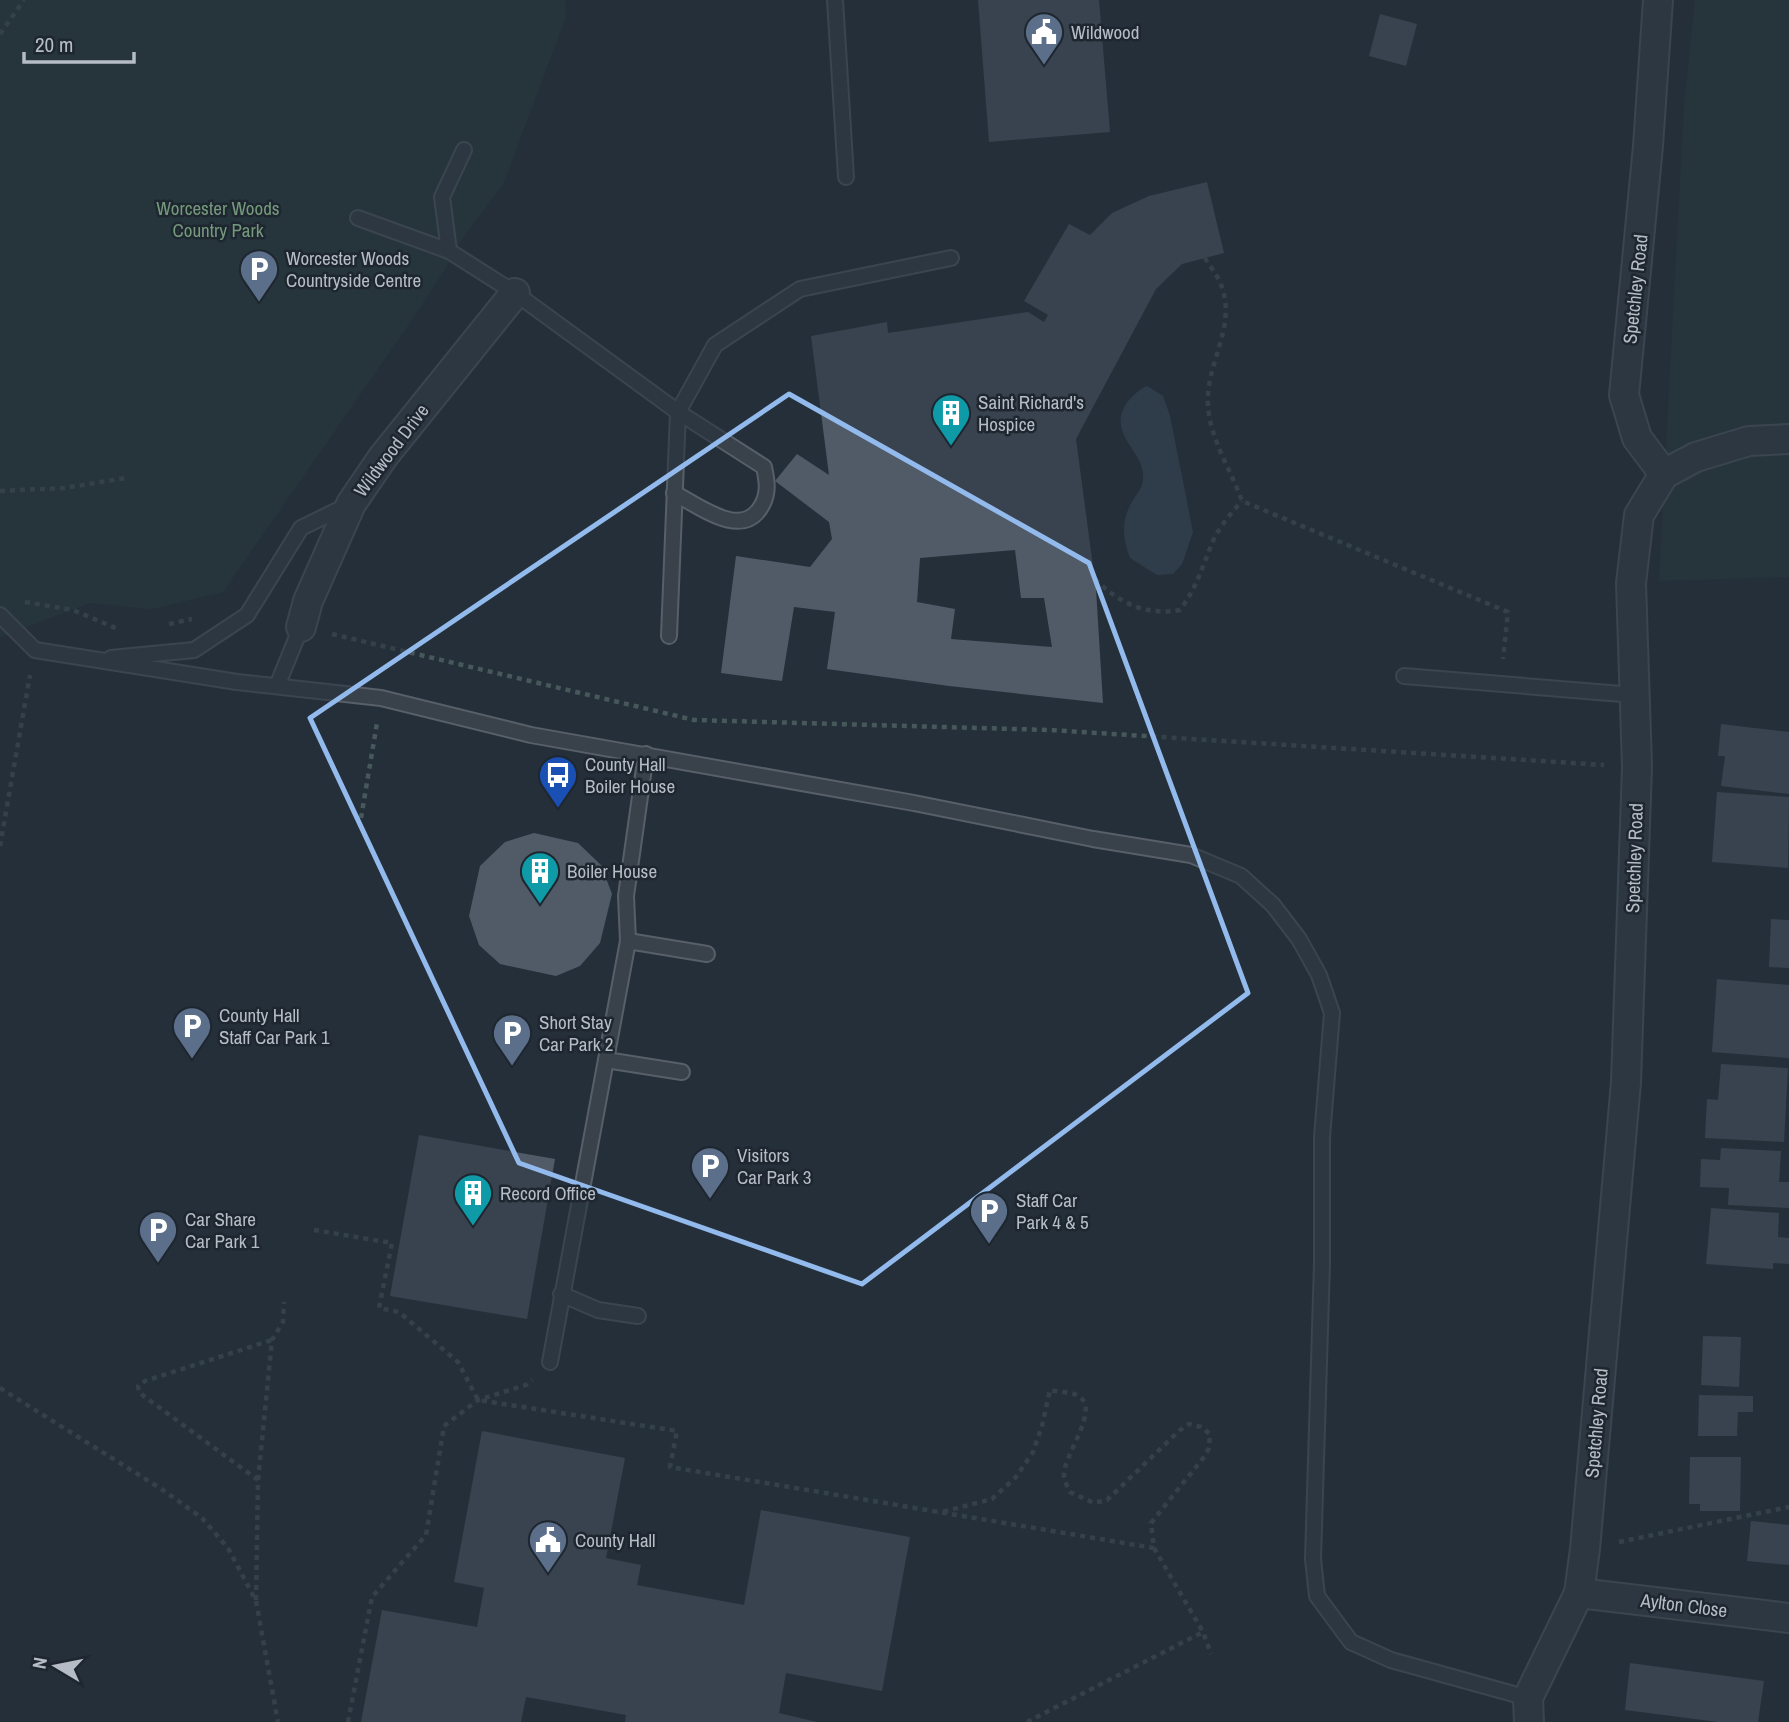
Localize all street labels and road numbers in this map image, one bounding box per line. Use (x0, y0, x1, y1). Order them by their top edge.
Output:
street label: Spetchley Road (1616, 233, 1654, 345)
street label: Wildwood Drive (348, 398, 434, 502)
street label: Spetchley Road (1619, 803, 1649, 913)
street label: Spetchley Road (1578, 1367, 1614, 1479)
street label: Aylton Close (1638, 1587, 1729, 1623)

